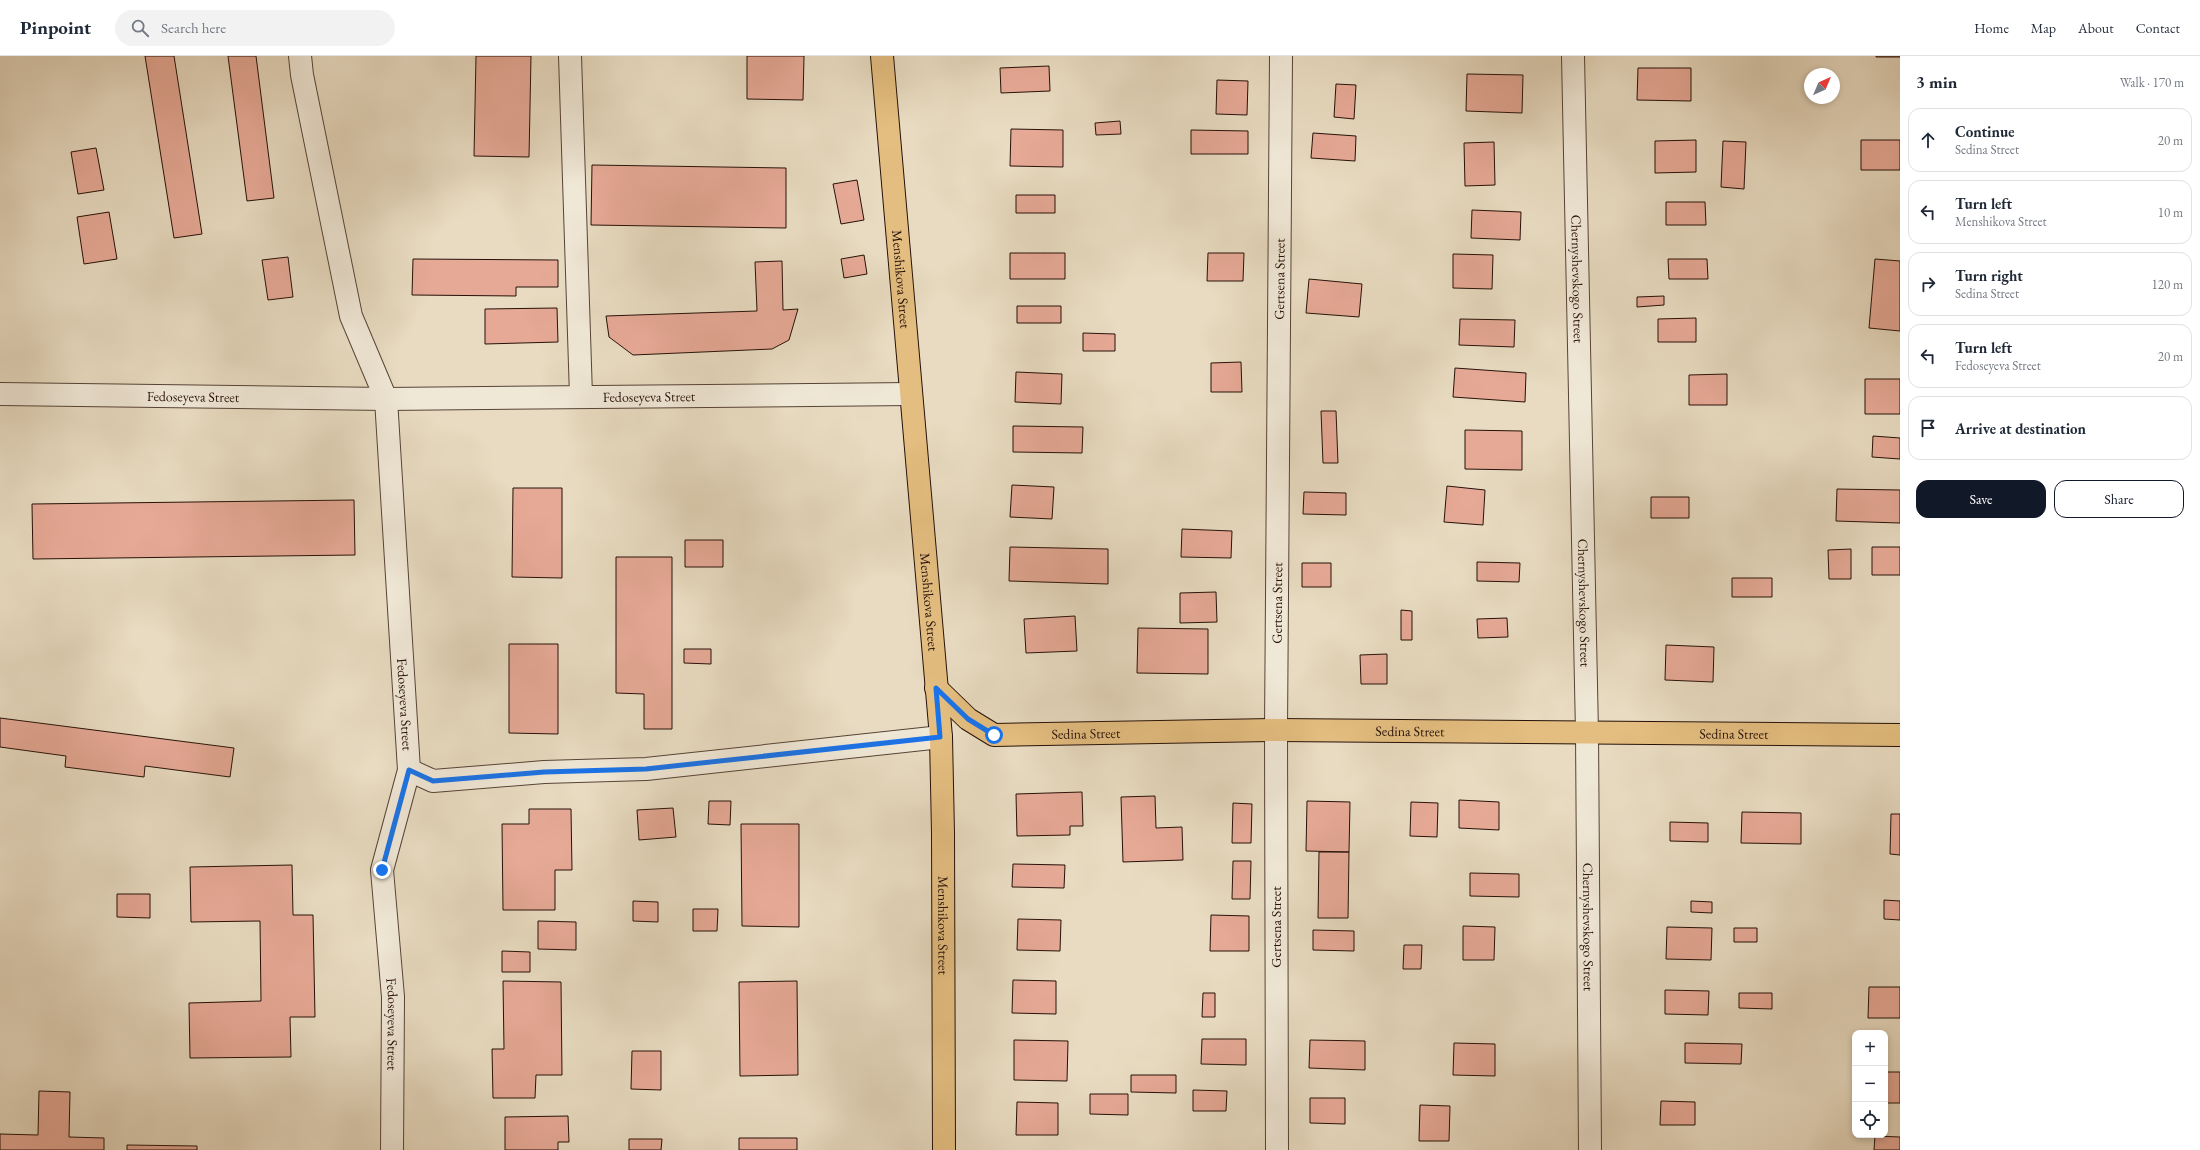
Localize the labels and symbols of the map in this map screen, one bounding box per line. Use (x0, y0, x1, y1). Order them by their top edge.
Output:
north arrow (1804, 68, 1840, 104)
street label: Chernyshevskogo Street (1567, 215, 1588, 344)
street label: Menshikova Street (888, 229, 915, 330)
street label: Gertsena Street (1270, 238, 1289, 320)
street label: Fedoseyeva Street (147, 387, 240, 406)
street label: Fedoseyeva Street (603, 387, 696, 406)
street label: Chernyshevskogo Street (1574, 539, 1595, 668)
street label: Menshikova Street (916, 552, 943, 653)
street label: Gertsena Street (1268, 562, 1286, 644)
street label: Fedoseyeva Street (393, 658, 417, 752)
street label: Sedina Street (1375, 722, 1445, 740)
street label: Sedina Street (1051, 724, 1121, 743)
street label: Sedina Street (1699, 724, 1769, 743)
route start (985, 726, 1003, 744)
route end (373, 861, 391, 879)
street label: Chernyshevskogo Street (1579, 863, 1598, 992)
street label: Menshikova Street (934, 876, 952, 975)
street label: Gertsena Street (1267, 886, 1285, 968)
street label: Fedoseyeva Street (382, 977, 402, 1071)

